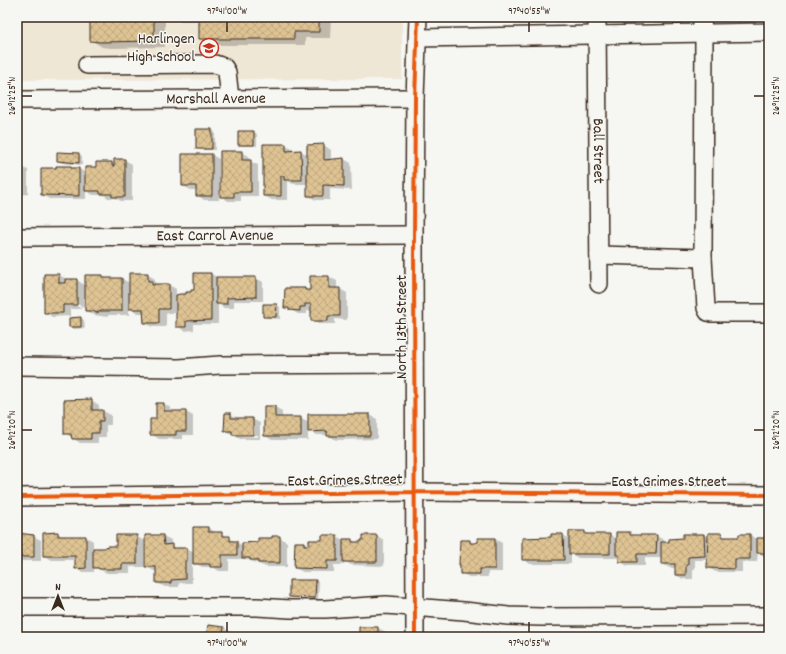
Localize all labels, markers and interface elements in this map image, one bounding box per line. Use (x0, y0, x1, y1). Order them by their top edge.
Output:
text: 97°41'00"W (207, 5, 247, 19)
text: 97°40'55"W (508, 5, 550, 19)
place label: Harlingen High School (127, 28, 195, 69)
school or university icon: Harlingen High School (198, 37, 220, 59)
text: 26°12'25"N (6, 77, 20, 115)
text: 26°12'25"N (770, 77, 784, 115)
street label: Marshall Avenue (166, 87, 266, 111)
street label: Ball Street (586, 118, 610, 184)
street label: East Carrol Avenue (157, 224, 273, 248)
street label: North 13th Street (391, 275, 414, 379)
text: 26°12'20"N (6, 410, 20, 450)
text: 26°12'20"N (770, 410, 784, 450)
street label: East Grimes Street (287, 468, 403, 494)
street label: East Grimes Street (611, 471, 727, 494)
north arrow (38, 576, 78, 616)
text: N (55, 580, 61, 596)
text: 97°41'00"W (207, 637, 247, 651)
text: 97°40'55"W (508, 637, 550, 651)

